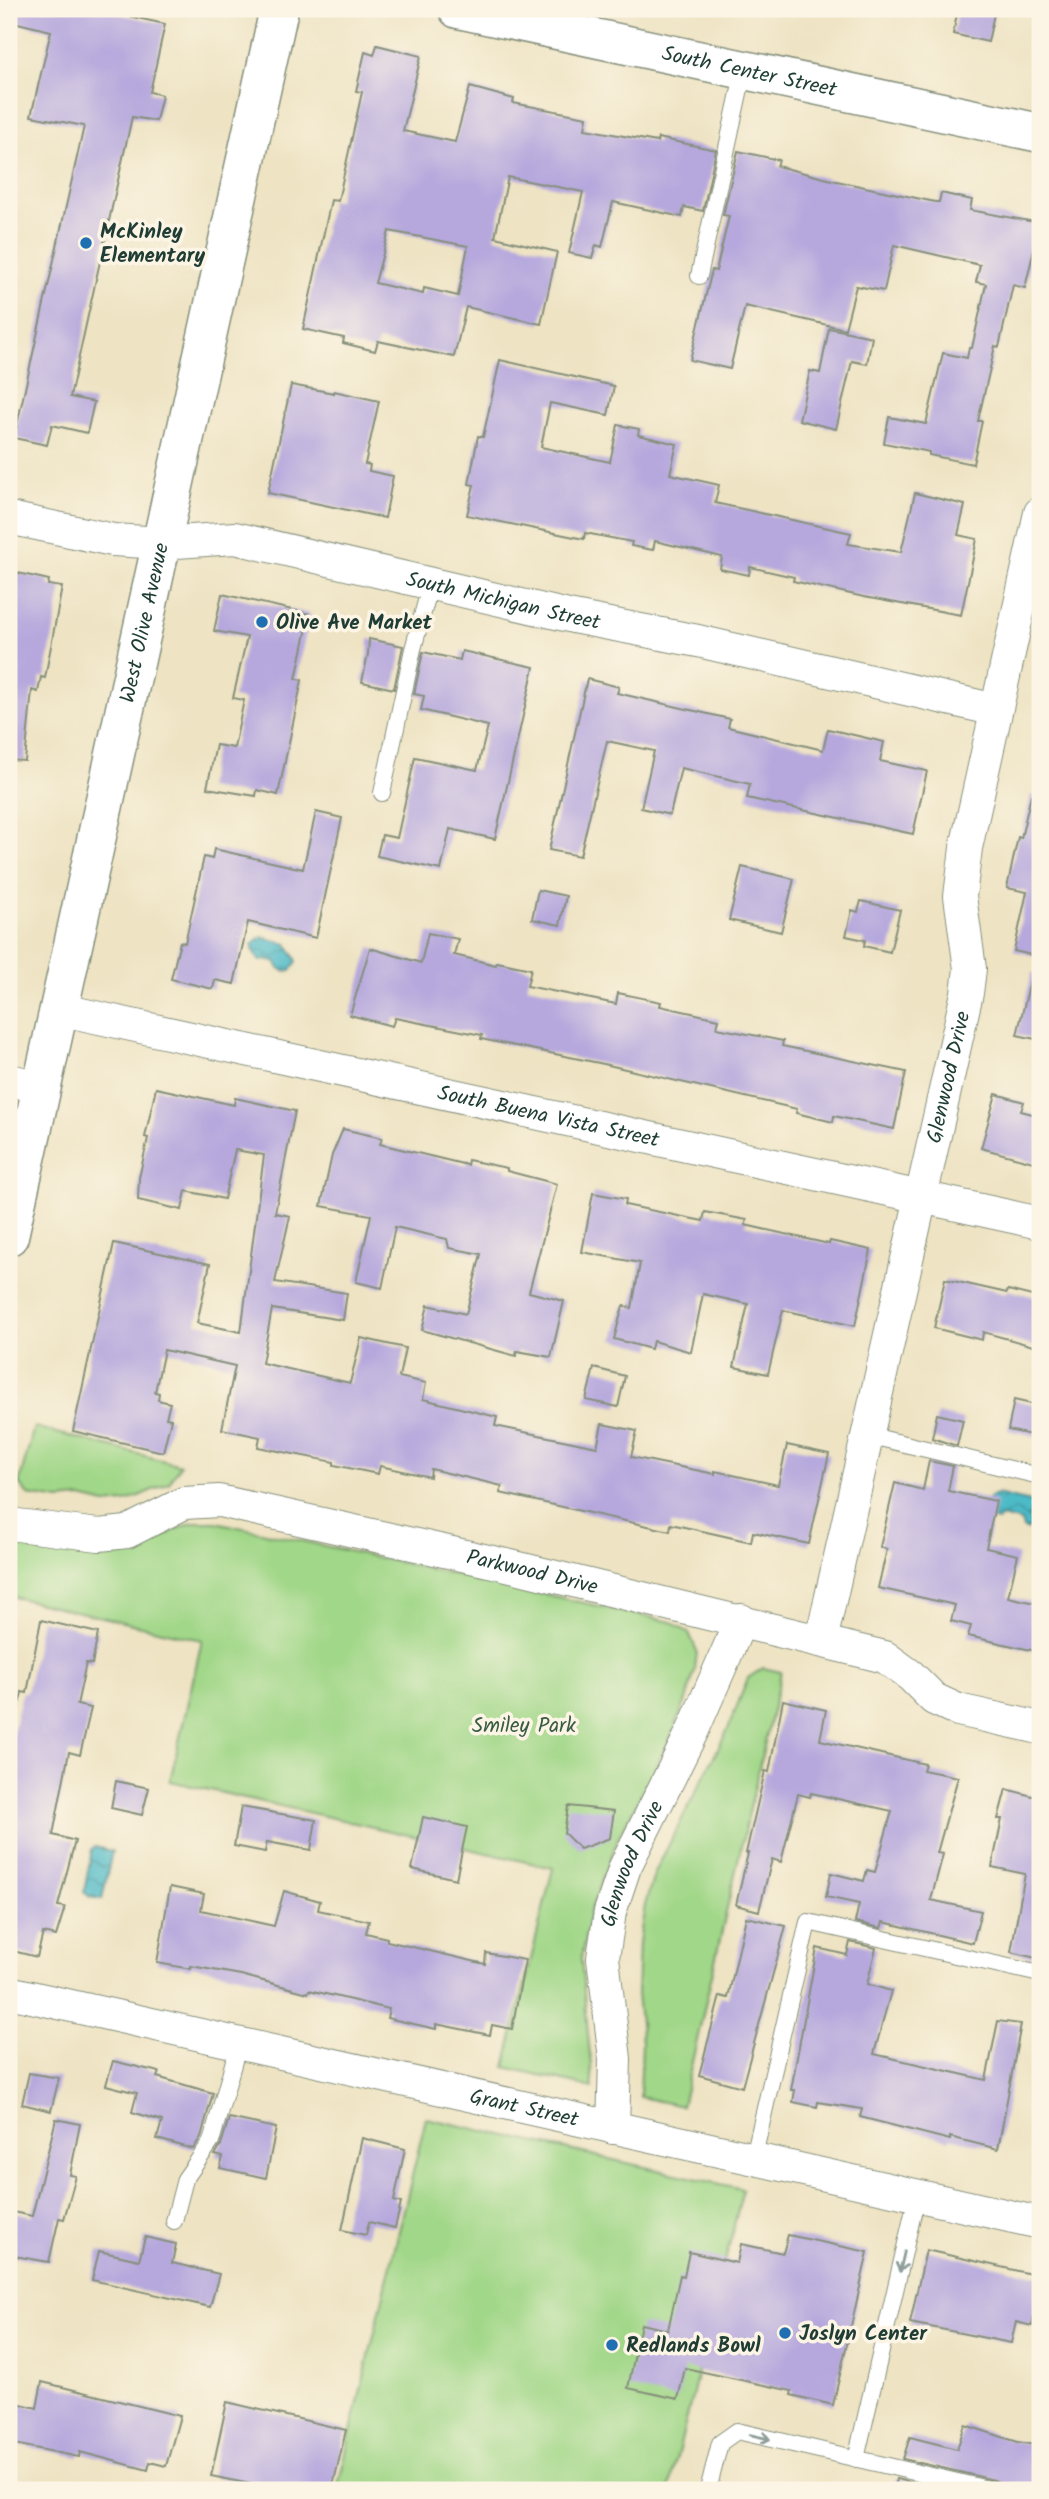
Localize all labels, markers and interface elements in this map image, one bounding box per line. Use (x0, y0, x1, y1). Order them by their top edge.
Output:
street label: South Center Street (659, 38, 841, 107)
place label: McKinley Elementary (100, 216, 205, 273)
marker: McKinley Elementary (78, 235, 94, 251)
street label: West Olive Avenue (112, 539, 179, 706)
street label: South Michigan Street (402, 563, 604, 640)
place label: Olive Ave Market (276, 607, 432, 640)
marker: Olive Ave Market (254, 614, 270, 630)
street label: Glenwood Drive (919, 1008, 981, 1147)
street label: South Buena Vista Street (434, 1077, 663, 1158)
street label: Parkwood Drive (463, 1542, 602, 1605)
park label: Smiley Park (472, 1710, 576, 1743)
street label: Glenwood Drive (593, 1795, 674, 1929)
street label: Grant Street (466, 2081, 582, 2137)
one-way arrow (895, 2250, 908, 2273)
place label: Joslyn Center (799, 2318, 928, 2351)
marker: Joslyn Center (777, 2325, 793, 2341)
place label: Redlands Bowl (626, 2330, 761, 2363)
marker: Redlands Bowl (604, 2337, 620, 2353)
one-way arrow (748, 2431, 771, 2444)

